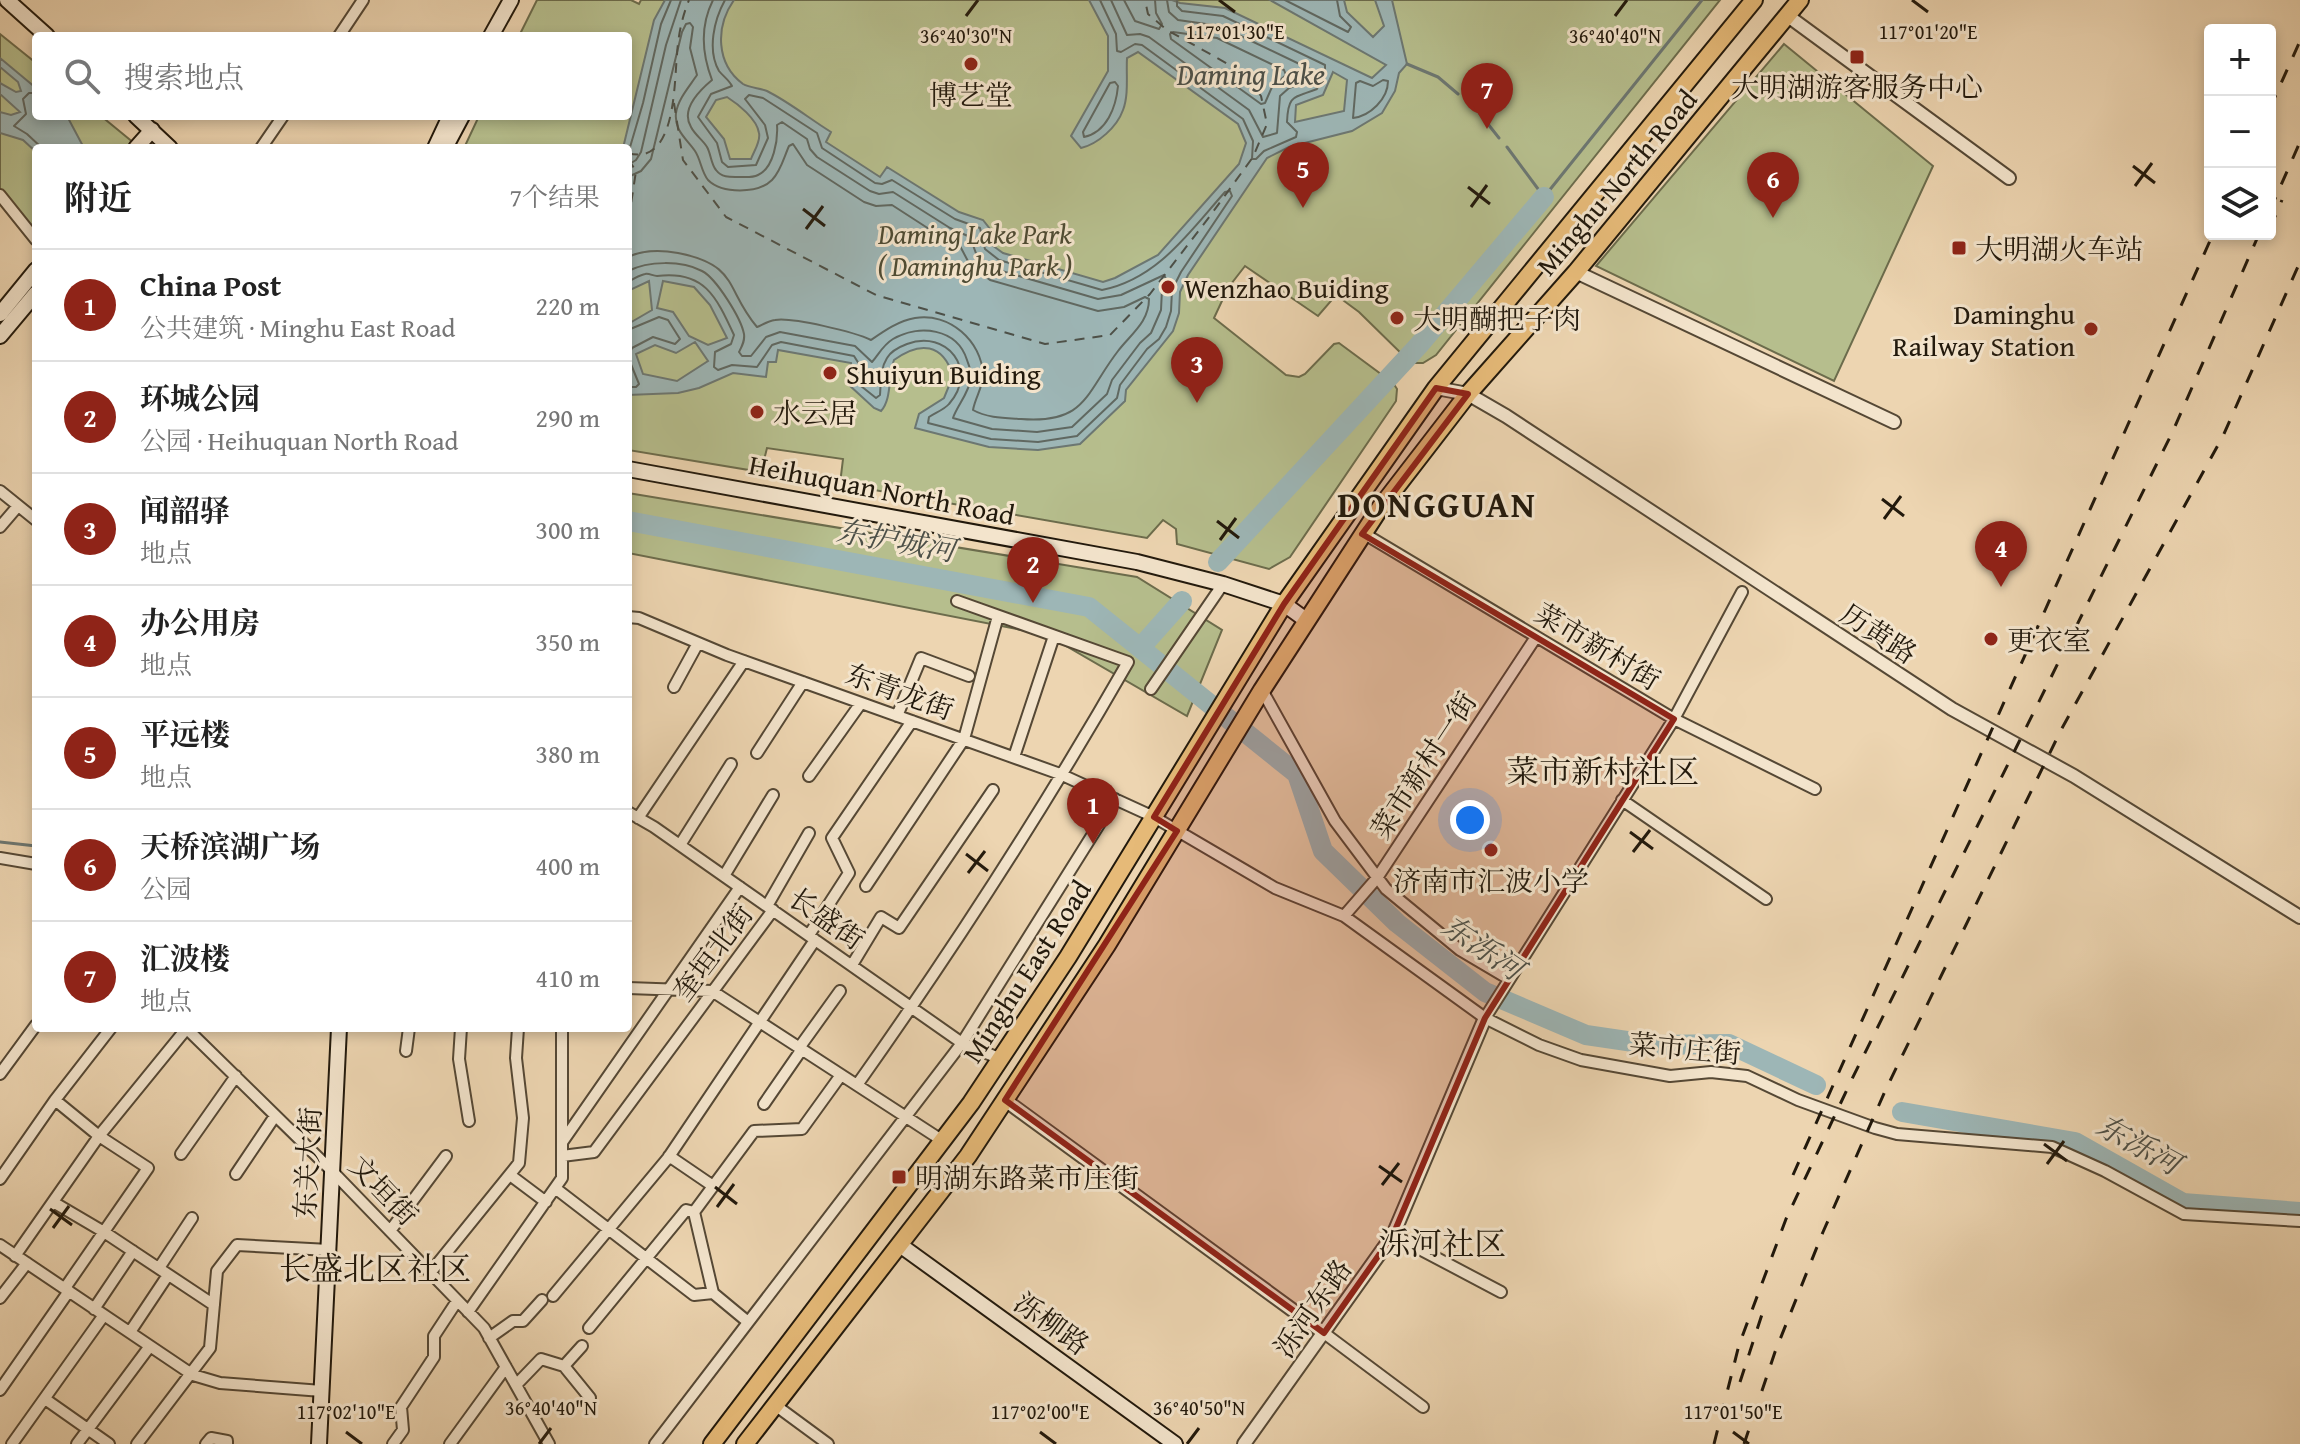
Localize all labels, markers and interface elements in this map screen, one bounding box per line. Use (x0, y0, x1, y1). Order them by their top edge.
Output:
text: 117°01'30"E (1186, 17, 1284, 46)
text: 117°01'20"E (1879, 17, 1977, 46)
text: 36°40'30"N (920, 21, 1012, 50)
text: 36°40'40"N (1569, 21, 1661, 50)
map controls (2204, 24, 2276, 240)
button: + (2204, 24, 2276, 96)
search box (32, 32, 632, 120)
marker: 大明湖游客服务中心 (1848, 48, 1866, 66)
water label: Daming Lake (1176, 52, 1325, 96)
icon: search (60, 54, 104, 98)
text: 搜索地点 (124, 55, 244, 99)
marker: 博艺堂 (962, 55, 980, 73)
pin: 7 (1461, 63, 1513, 129)
place label: 大明湖游客服务中心 (1731, 66, 1983, 107)
place label: 博艺堂 (929, 74, 1013, 115)
street label: Minghu North Road (1526, 80, 1706, 284)
button: − (2204, 96, 2276, 168)
pin: 5 (1277, 142, 1329, 208)
pin: 6 (1747, 152, 1799, 218)
button: layers (2204, 168, 2276, 240)
text: 附近 (64, 173, 132, 222)
text: 7个结果 (509, 177, 600, 216)
park label: Daming Lake Park ( Daminghu Park ) (877, 213, 1072, 286)
place label: 大明湖火车站 (1975, 228, 2143, 269)
marker: 大明湖火车站 (1950, 239, 1968, 257)
text: China Post (140, 263, 281, 307)
place label: Wenzhao Buiding (1184, 267, 1389, 308)
marker: Wenzhao Buiding (1159, 278, 1177, 296)
text: 1 (83, 286, 97, 325)
text: 220 m (535, 286, 600, 325)
place label: Daminghu Railway Station (1893, 293, 2075, 366)
place label: 大明醐把子肉 (1413, 298, 1581, 339)
text: 公共建筑 · Minghu East Road (140, 308, 455, 347)
marker: 大明醐把子肉 (1388, 309, 1406, 327)
marker: Daminghu Railway Station (2082, 320, 2100, 338)
pin: 3 (1171, 337, 1223, 403)
place label: Shuiyun Buiding (846, 353, 1041, 394)
marker: Shuiyun Buiding (821, 364, 839, 382)
text: 环城公园 (140, 376, 260, 420)
place label: 水云居 (773, 392, 857, 433)
text: 2 (83, 398, 97, 437)
text: 290 m (535, 398, 600, 437)
marker: 水云居 (748, 403, 766, 421)
text: 公园 · Heihuquan North Road (140, 421, 458, 460)
street label: Heihuquan North Road (746, 443, 1018, 535)
district label: DONGGUAN (1337, 477, 1537, 530)
text: 闻韶驿 (140, 488, 230, 532)
water label: 东护城河 (833, 508, 964, 573)
text: 3 (83, 510, 97, 549)
text: 300 m (535, 510, 600, 549)
pin: 4 (1975, 521, 2027, 587)
text: 地点 (140, 533, 192, 572)
pin: 2 (1007, 537, 1059, 603)
street label: 菜市新村街 (1527, 592, 1669, 700)
street label: 历黄路 (1833, 593, 1925, 673)
text: 办公用房 (140, 600, 260, 644)
place label: 更衣室 (2007, 619, 2091, 660)
text: 4 (83, 622, 97, 661)
text: 350 m (535, 622, 600, 661)
marker: 更衣室 (1982, 630, 2000, 648)
text: 地点 (140, 645, 192, 684)
street label: 东青龙街 (840, 653, 960, 729)
street label: 菜市新村一街 (1360, 683, 1486, 847)
text: 平远楼 (140, 712, 230, 756)
text: 5 (83, 734, 97, 773)
text: 380 m (535, 734, 600, 773)
district label: 菜市新村社区 (1507, 748, 1699, 795)
text: 地点 (140, 757, 192, 796)
pin: 1 (1067, 778, 1119, 844)
your location (1450, 800, 1490, 840)
text: 天桥滨湖广场 (140, 824, 320, 868)
marker: 济南市汇波小学 (1482, 841, 1500, 859)
text: 6 (83, 846, 97, 885)
text: 400 m (535, 846, 600, 885)
place label: 济南市汇波小学 (1393, 860, 1589, 901)
text: 公园 (140, 869, 192, 908)
street label: Minghu East Road (951, 871, 1101, 1071)
street label: 长盛街 (781, 877, 873, 959)
street label: 奎垣北街 (662, 895, 762, 1009)
water label: 东泺河 (1433, 904, 1537, 993)
text: 汇波楼 (140, 936, 230, 980)
text: 7 (83, 958, 97, 997)
text: 410 m (535, 958, 600, 997)
text: 地点 (140, 981, 192, 1020)
street label: 菜市庄街 (1627, 1023, 1743, 1073)
water label: 东泺河 (2089, 1103, 2193, 1187)
street label: 东关大街 (284, 1106, 330, 1220)
street label: 文垣街 (340, 1146, 428, 1234)
place label: 明湖东路菜市庄街 (915, 1157, 1139, 1198)
marker: 明湖东路菜市庄街 (890, 1168, 908, 1186)
district label: 泺河社区 (1378, 1220, 1506, 1267)
district label: 长盛北区社区 (279, 1245, 471, 1292)
street label: 泺河东路 (1263, 1250, 1361, 1366)
street label: 泺柳路 (1006, 1282, 1098, 1364)
text: 36°40'40"N (505, 1393, 597, 1422)
text: 36°40'50"N (1153, 1393, 1245, 1422)
text: 117°02'10"E (297, 1397, 395, 1426)
text: 117°02'00"E (991, 1397, 1089, 1426)
text: 117°01'50"E (1684, 1397, 1782, 1426)

